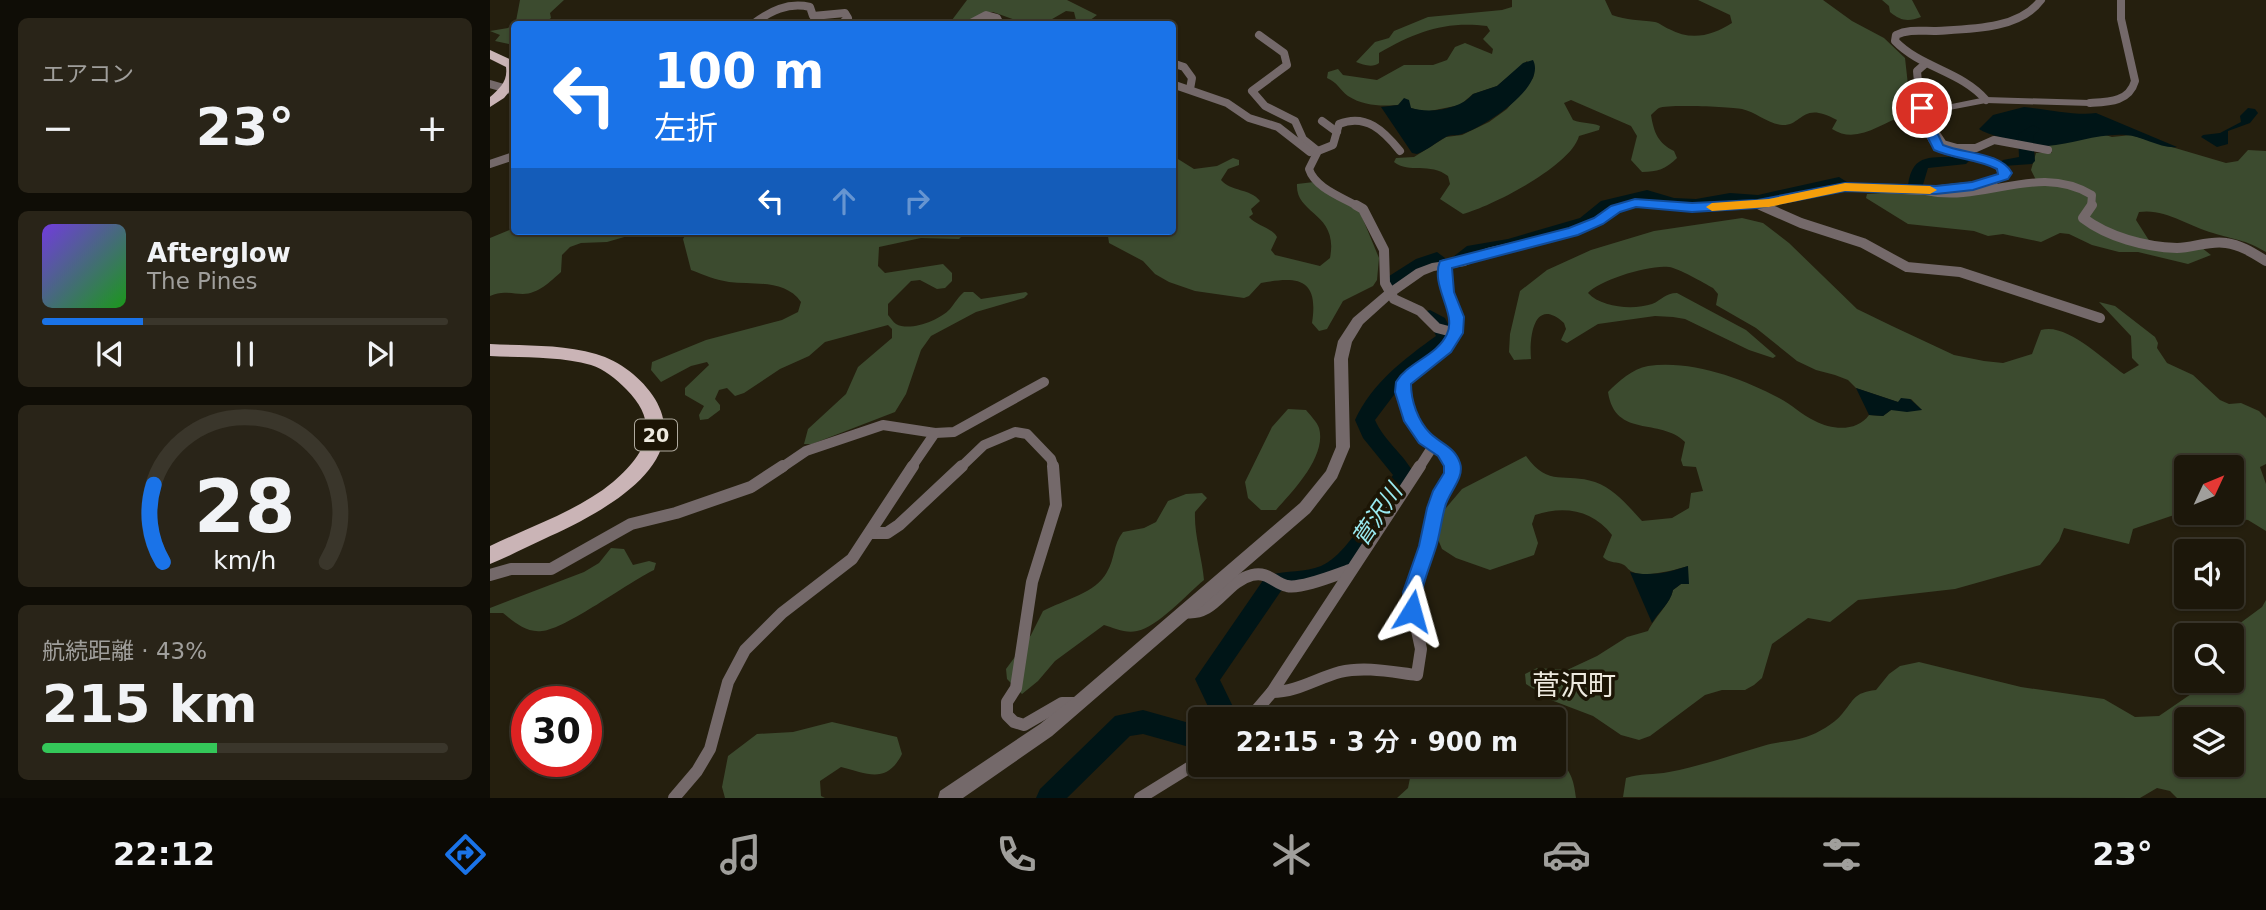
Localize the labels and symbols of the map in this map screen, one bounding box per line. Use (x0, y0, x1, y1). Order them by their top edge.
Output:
pin (1892, 78, 1952, 138)
road number: 20 (635, 420, 677, 450)
north arrow (2174, 455, 2244, 525)
water label: 菅沢川 (1347, 477, 1409, 551)
position arrow (1375, 574, 1449, 648)
district label: 菅沢町 (1532, 669, 1616, 702)
speed limit sign: 30 (511, 686, 602, 777)

